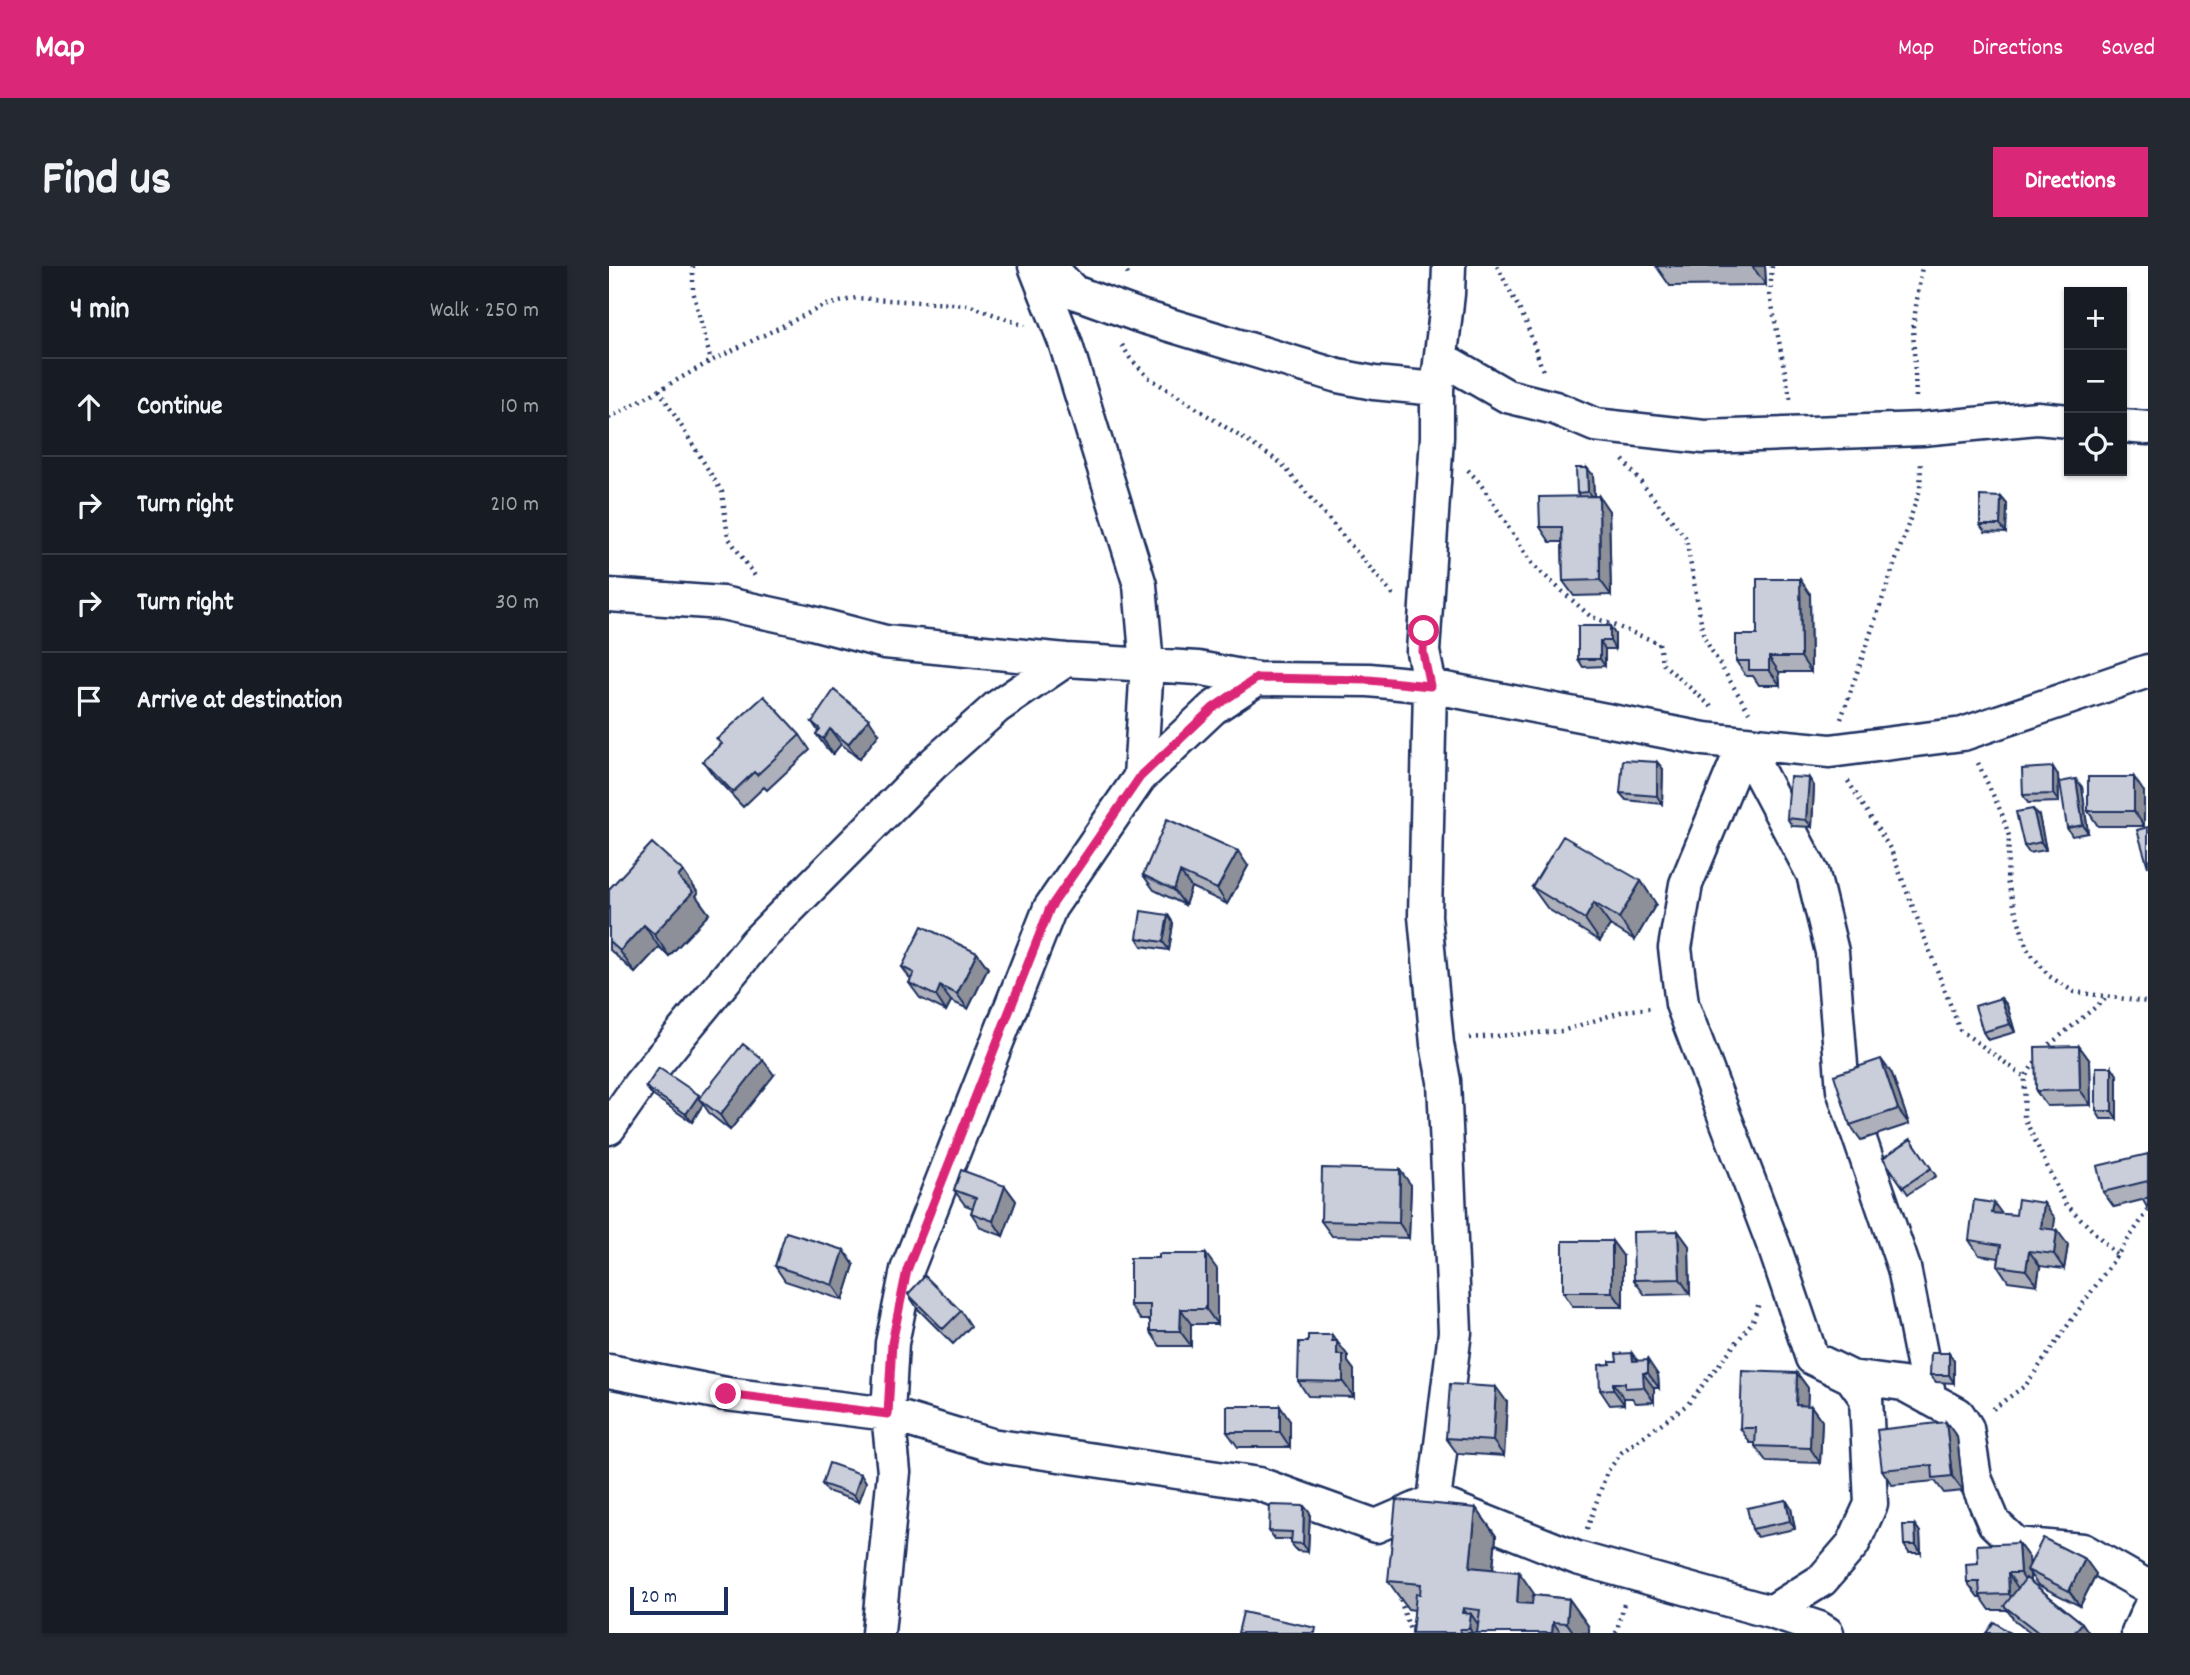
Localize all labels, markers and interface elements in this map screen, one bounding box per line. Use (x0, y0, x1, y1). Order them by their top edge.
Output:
text: Map (35, 26, 85, 73)
text: Map (1898, 32, 1934, 66)
text: Directions (1972, 32, 2063, 66)
text: Saved (2101, 32, 2155, 66)
text: Find us (42, 147, 171, 217)
button: Directions (1993, 147, 2148, 217)
map controls (2064, 287, 2127, 476)
button: + (2064, 287, 2127, 350)
text: 4 min (70, 290, 129, 333)
text: Walk · 250 m (430, 295, 539, 328)
button: − (2064, 350, 2127, 413)
icon: ahead (70, 388, 108, 426)
text: Continue (137, 389, 222, 426)
text: 10 m (500, 391, 539, 424)
button: locate (2064, 413, 2127, 476)
icon: right (70, 486, 108, 524)
text: Turn right (137, 487, 234, 524)
text: 210 m (490, 489, 539, 522)
icon: right (70, 584, 108, 622)
text: Turn right (137, 585, 234, 622)
text: 30 m (495, 587, 539, 620)
route start (1408, 615, 1439, 646)
icon: arrive (70, 682, 108, 720)
text: Arrive at destination (137, 683, 342, 720)
route end (710, 1378, 741, 1409)
scale bar (630, 1584, 728, 1616)
text: 20 m (641, 1585, 677, 1612)

